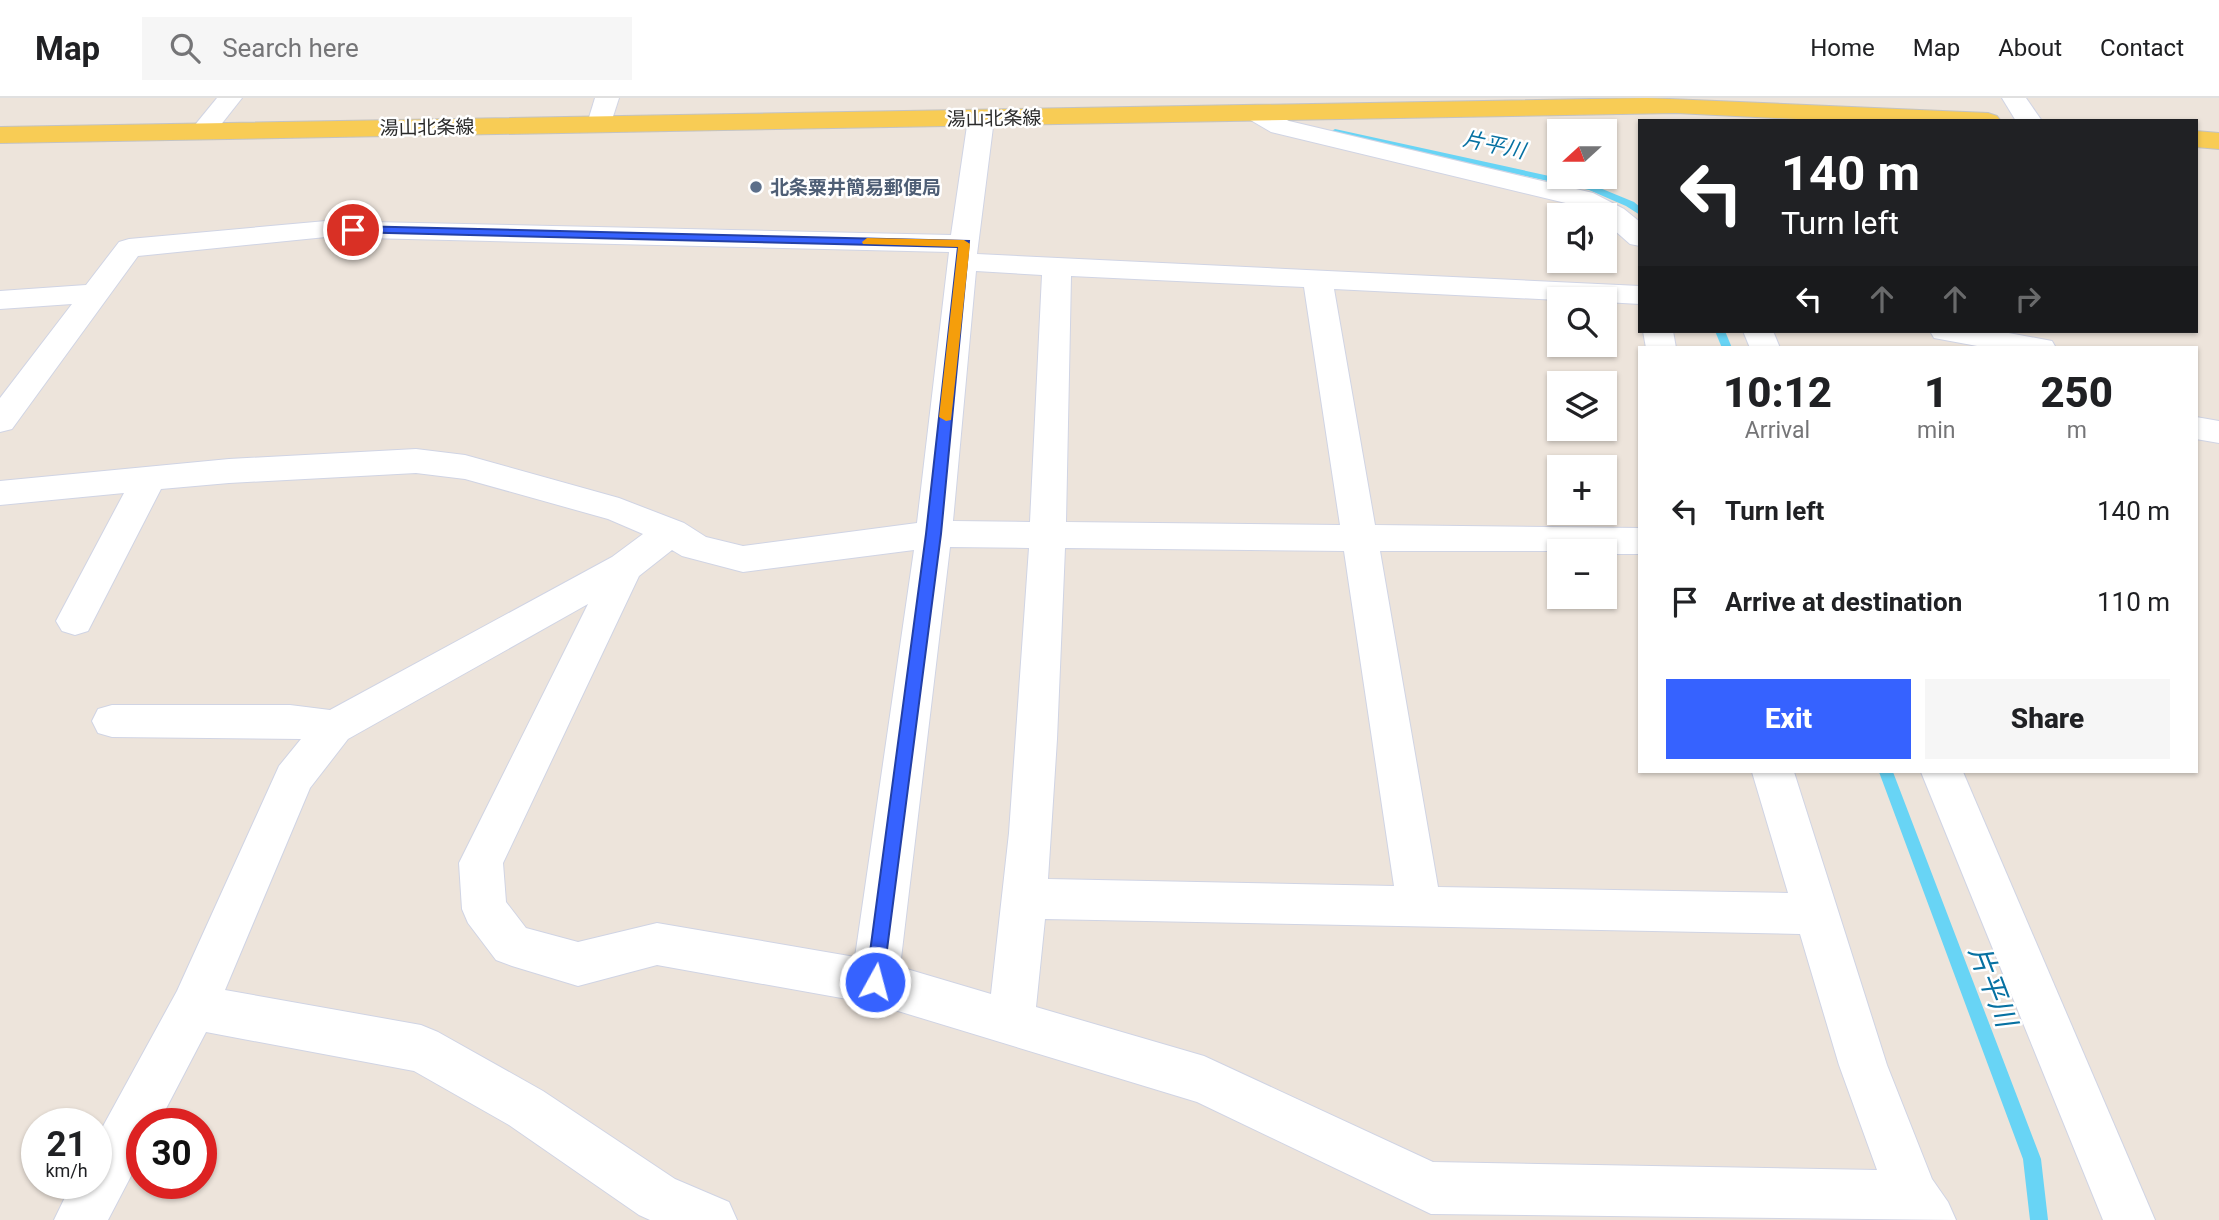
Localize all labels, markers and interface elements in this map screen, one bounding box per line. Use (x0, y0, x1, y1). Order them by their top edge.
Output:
search box (142, 17, 632, 80)
text: Map (35, 29, 100, 68)
icon: search (166, 29, 204, 67)
text: Search here (222, 33, 359, 63)
text: Home (1810, 34, 1875, 62)
text: Map (1913, 34, 1960, 62)
text: About (1998, 34, 2062, 62)
text: Contact (2100, 34, 2184, 62)
street label: 湯山北条線 (946, 106, 1042, 131)
street label: 湯山北条線 (379, 115, 475, 140)
north arrow (1547, 119, 1617, 189)
map controls (1547, 119, 1617, 609)
water label: 片平川 (1461, 127, 1529, 164)
text: 140 m (1781, 145, 1920, 202)
icon: left (1666, 147, 1757, 238)
place label: 北条粟井簡易郵便局 (770, 176, 941, 199)
marker: 北条粟井簡易郵便局 (748, 179, 764, 195)
pin (323, 200, 383, 260)
button: sound (1547, 203, 1617, 273)
text: Turn left (1781, 204, 1899, 242)
icon: arrive (334, 211, 372, 249)
icon: left (1790, 280, 1828, 318)
icon: ahead (1863, 280, 1901, 318)
icon: ahead (1936, 280, 1974, 318)
icon: right (2009, 280, 2047, 318)
button: search (1547, 287, 1617, 357)
text: 10:12 (1723, 368, 1832, 417)
text: 1 (1924, 368, 1948, 417)
text: 250 (2040, 368, 2113, 417)
button: layers (1547, 371, 1617, 441)
text: Arrival (1745, 417, 1810, 444)
text: min (1917, 417, 1955, 444)
text: m (2067, 417, 2087, 444)
button: + (1547, 455, 1617, 525)
icon: left (1666, 492, 1704, 530)
text: Turn left (1725, 496, 1824, 526)
text: 140 m (2097, 496, 2170, 526)
button: − (1547, 539, 1617, 609)
icon: arrive (1666, 583, 1704, 621)
text: Arrive at destination (1725, 587, 1962, 617)
text: 110 m (2097, 587, 2170, 617)
button: Exit (1666, 679, 1911, 759)
button: Share (1925, 679, 2170, 759)
water label: 片平川 (1962, 941, 2024, 1034)
position arrow (838, 945, 912, 1019)
speed limit sign: 30 (126, 1108, 217, 1199)
text: 21 (46, 1124, 87, 1165)
text: km/h (45, 1160, 88, 1181)

